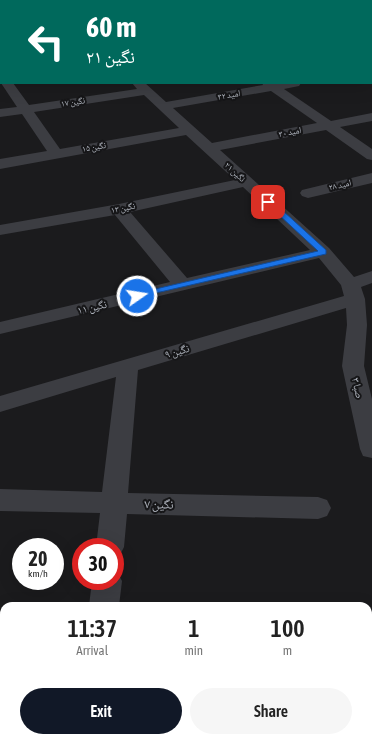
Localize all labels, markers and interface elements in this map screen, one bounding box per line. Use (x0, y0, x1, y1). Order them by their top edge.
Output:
text: 60 m (86, 11, 136, 43)
icon: left (20, 16, 72, 68)
text: نگین ۲۱ (86, 46, 135, 67)
street label: امید ۳۲ (217, 88, 241, 102)
street label: نگین ۱۷ (60, 95, 86, 109)
street label: امید ۳۰ (278, 125, 302, 139)
street label: نگین ۱۵ (81, 140, 107, 154)
street label: نگین ۲۱ (222, 160, 248, 184)
street label: امید ۲۸ (328, 178, 352, 193)
pin (251, 185, 285, 219)
icon: arrive (257, 191, 279, 213)
street label: نگین ۱۳ (110, 201, 136, 215)
position arrow (116, 275, 158, 317)
street label: نگین ۱۱ (76, 298, 108, 317)
street label: نگین ۹ (163, 342, 191, 361)
street label: صبا ۳ (349, 376, 366, 400)
street label: نگین ۷ (144, 496, 174, 513)
speed limit sign: 30 (72, 538, 124, 590)
text: 20 (29, 547, 47, 570)
text: km/h (28, 568, 48, 579)
text: 11:37 (68, 615, 117, 642)
text: 1 (188, 615, 199, 642)
text: 100 (271, 615, 304, 642)
text: Arrival (76, 643, 108, 658)
text: min (184, 643, 203, 658)
text: m (283, 643, 292, 658)
button: Exit (20, 688, 182, 734)
button: Share (190, 688, 352, 734)

